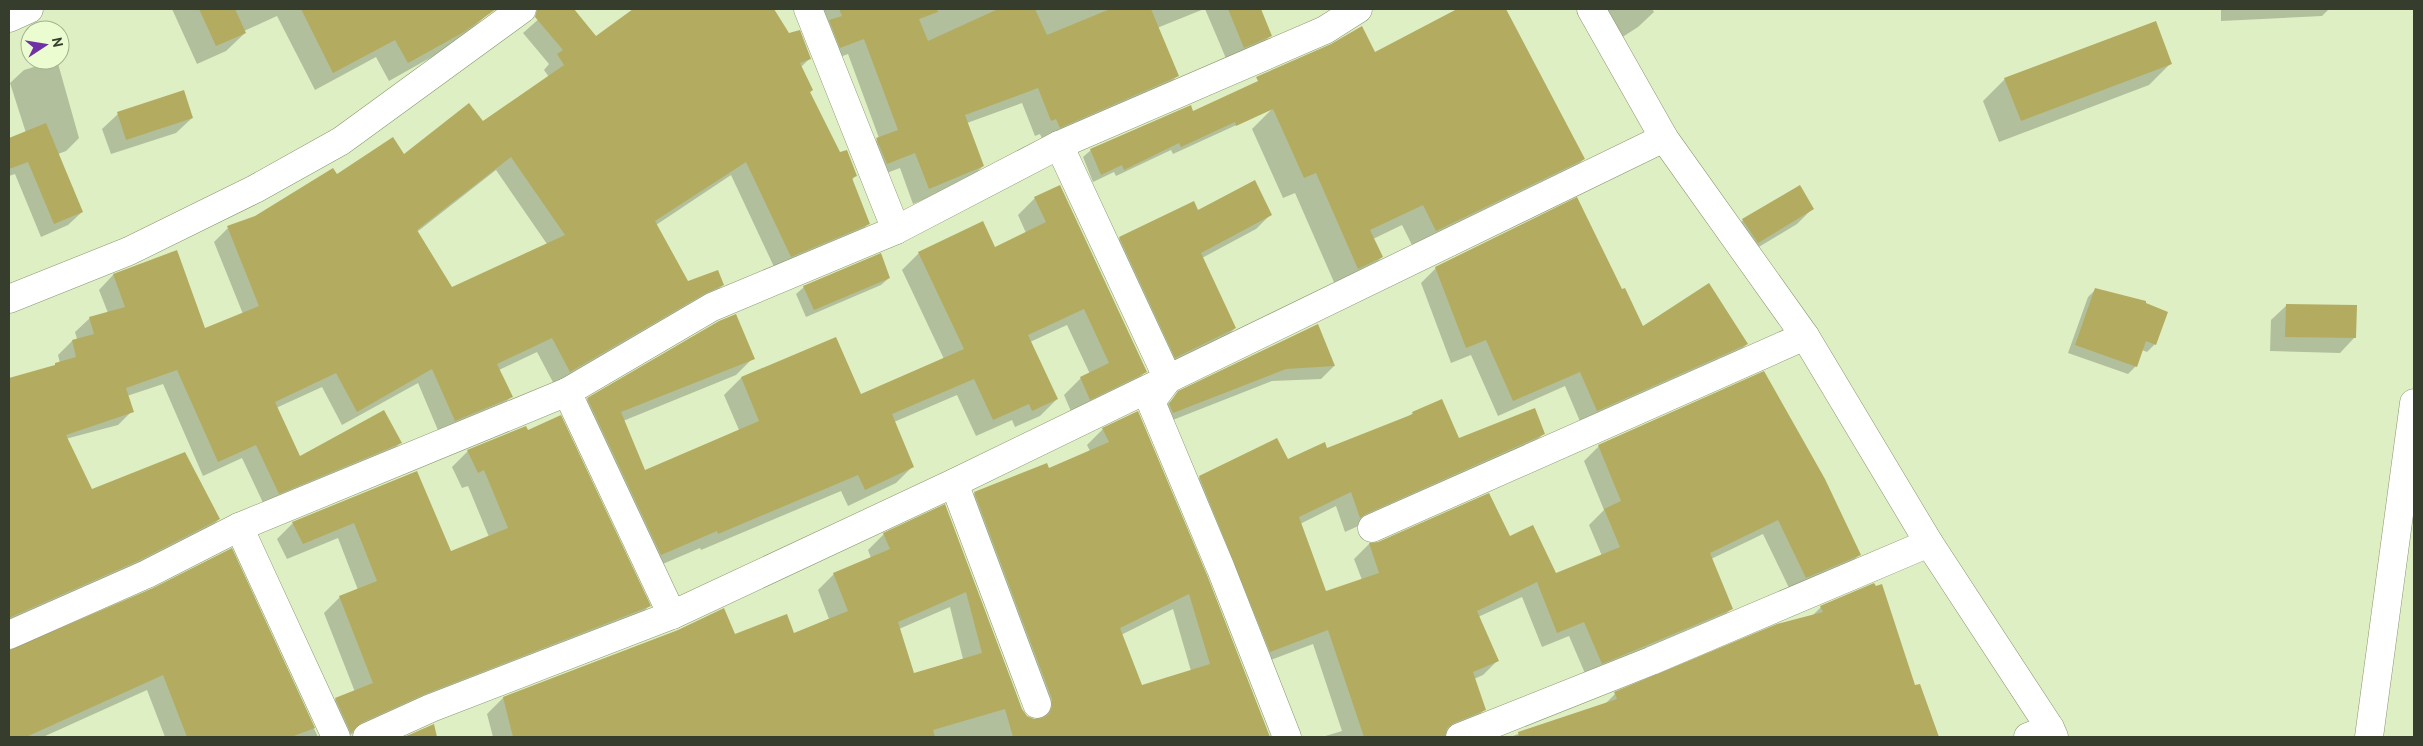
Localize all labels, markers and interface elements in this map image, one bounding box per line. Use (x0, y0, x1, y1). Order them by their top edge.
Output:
north arrow (20, 20, 70, 70)
text: N (48, 36, 67, 49)

